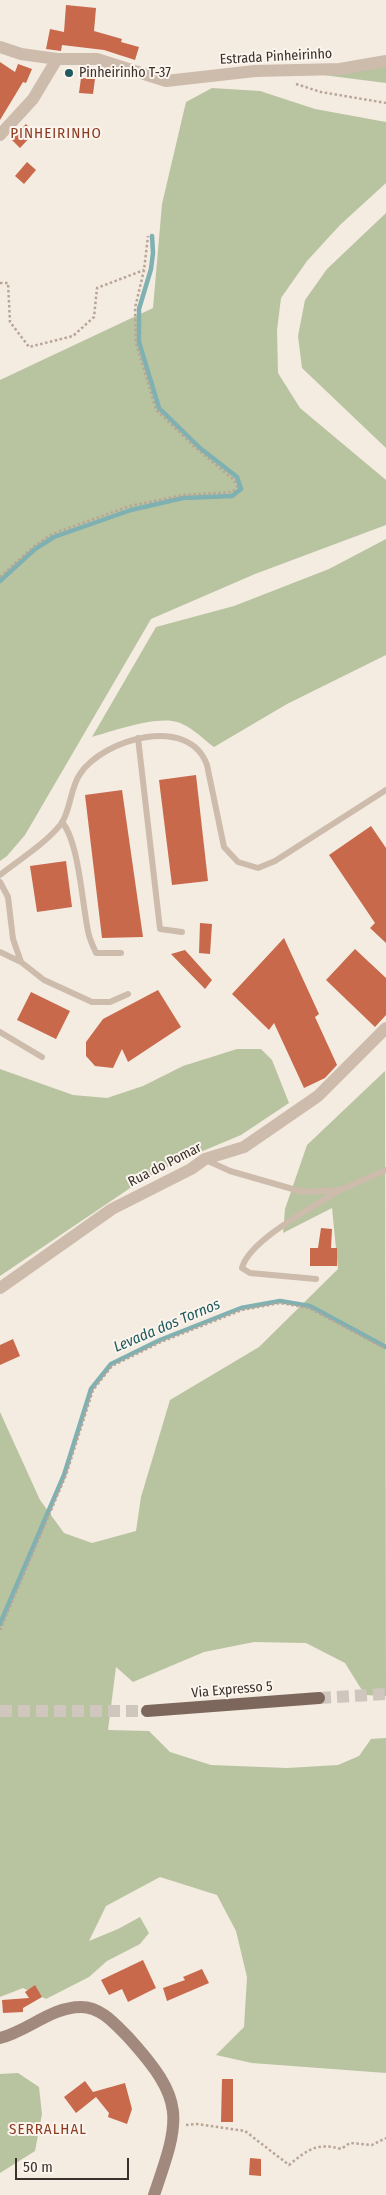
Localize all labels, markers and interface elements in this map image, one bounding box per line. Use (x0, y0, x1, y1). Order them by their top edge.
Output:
street label: Estrada Pinheirinho (219, 46, 333, 68)
place label: Pinheirinho T-37 (79, 65, 171, 81)
marker: Pinheirinho T-37 (63, 67, 75, 79)
district label: PINHEIRINHO (9, 125, 103, 143)
street label: Rua do Pomar (126, 1139, 204, 1191)
water label: Levada dos Tornos (111, 1295, 223, 1357)
street label: Via Expresso 5 (191, 1678, 273, 1702)
district label: SERRALHAL (8, 2121, 88, 2139)
scale bar (18, 2148, 131, 2180)
text: 50 m (23, 2158, 53, 2176)

